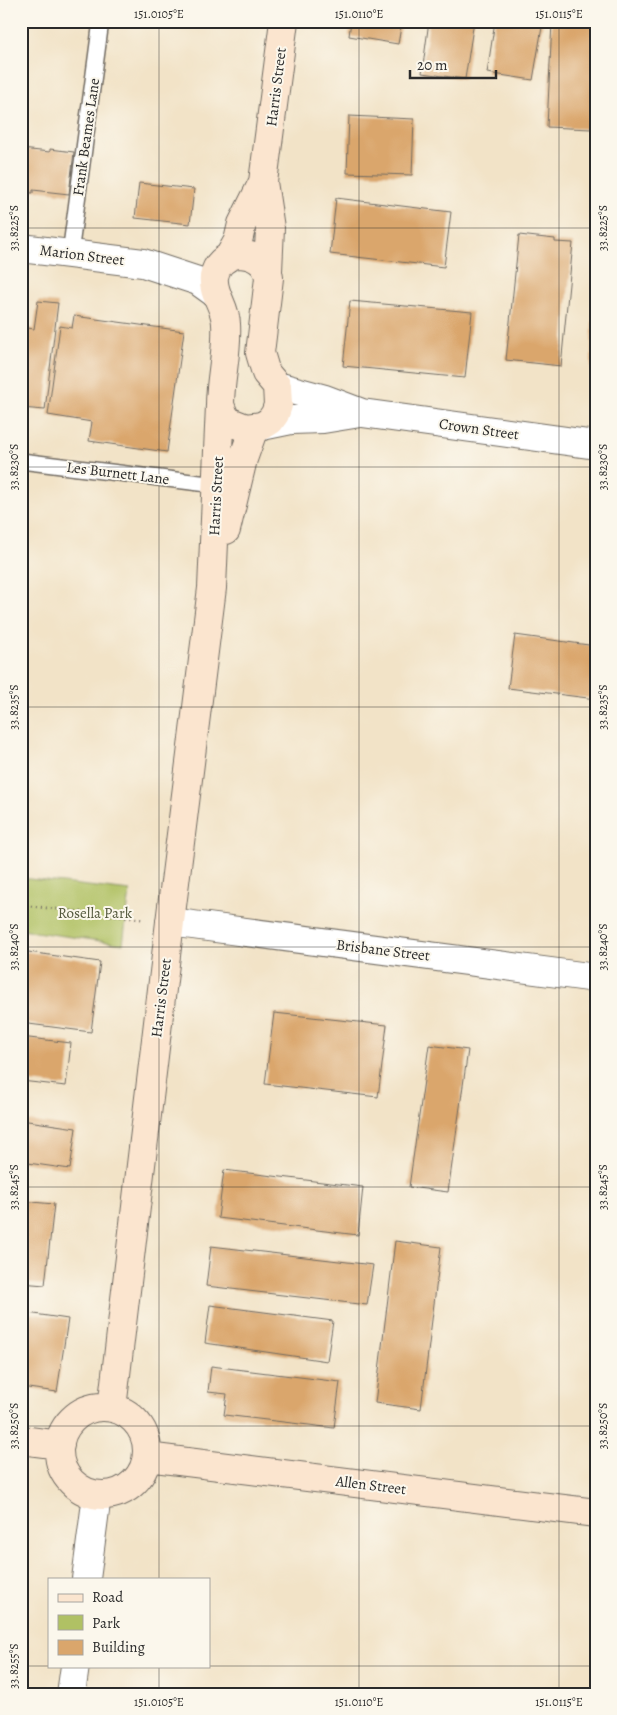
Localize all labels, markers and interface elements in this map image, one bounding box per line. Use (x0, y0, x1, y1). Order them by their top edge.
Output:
text: 151.0105°E (134, 6, 184, 22)
text: 151.0110°E (335, 6, 383, 22)
text: 151.0115°E (535, 6, 583, 22)
street label: Harris Street (261, 46, 291, 128)
scale bar (410, 48, 496, 80)
text: 20 m (417, 55, 448, 75)
street label: Frank Beames Lane (68, 76, 104, 197)
text: 33.8225°S (6, 205, 22, 251)
text: 33.8225°S (595, 205, 611, 251)
street label: Marion Street (39, 240, 125, 270)
street label: Crown Street (438, 413, 520, 445)
text: 33.8230°S (6, 444, 22, 490)
text: 33.8230°S (595, 444, 611, 490)
street label: Harris Street (204, 456, 228, 536)
street label: Les Burnett Lane (65, 457, 171, 489)
text: 33.8235°S (6, 684, 22, 730)
text: 33.8235°S (595, 684, 611, 730)
park label: Rosella Park (58, 903, 133, 923)
text: 33.8240°S (6, 924, 22, 970)
text: 33.8240°S (595, 924, 611, 970)
street label: Brisbane Street (335, 934, 431, 966)
street label: Harris Street (146, 957, 176, 1039)
text: 33.8245°S (6, 1164, 22, 1210)
text: 33.8245°S (595, 1164, 611, 1210)
text: 33.8250°S (6, 1403, 22, 1449)
text: 33.8250°S (595, 1403, 611, 1449)
street label: Allen Street (334, 1471, 407, 1499)
legend (48, 1578, 210, 1668)
text: Road (92, 1587, 124, 1607)
text: Park (92, 1613, 121, 1633)
text: Building (92, 1637, 145, 1657)
text: 33.8255°S (6, 1643, 22, 1689)
text: 151.0105°E (134, 1694, 184, 1710)
text: 151.0110°E (335, 1694, 383, 1710)
text: 151.0115°E (535, 1694, 583, 1710)

